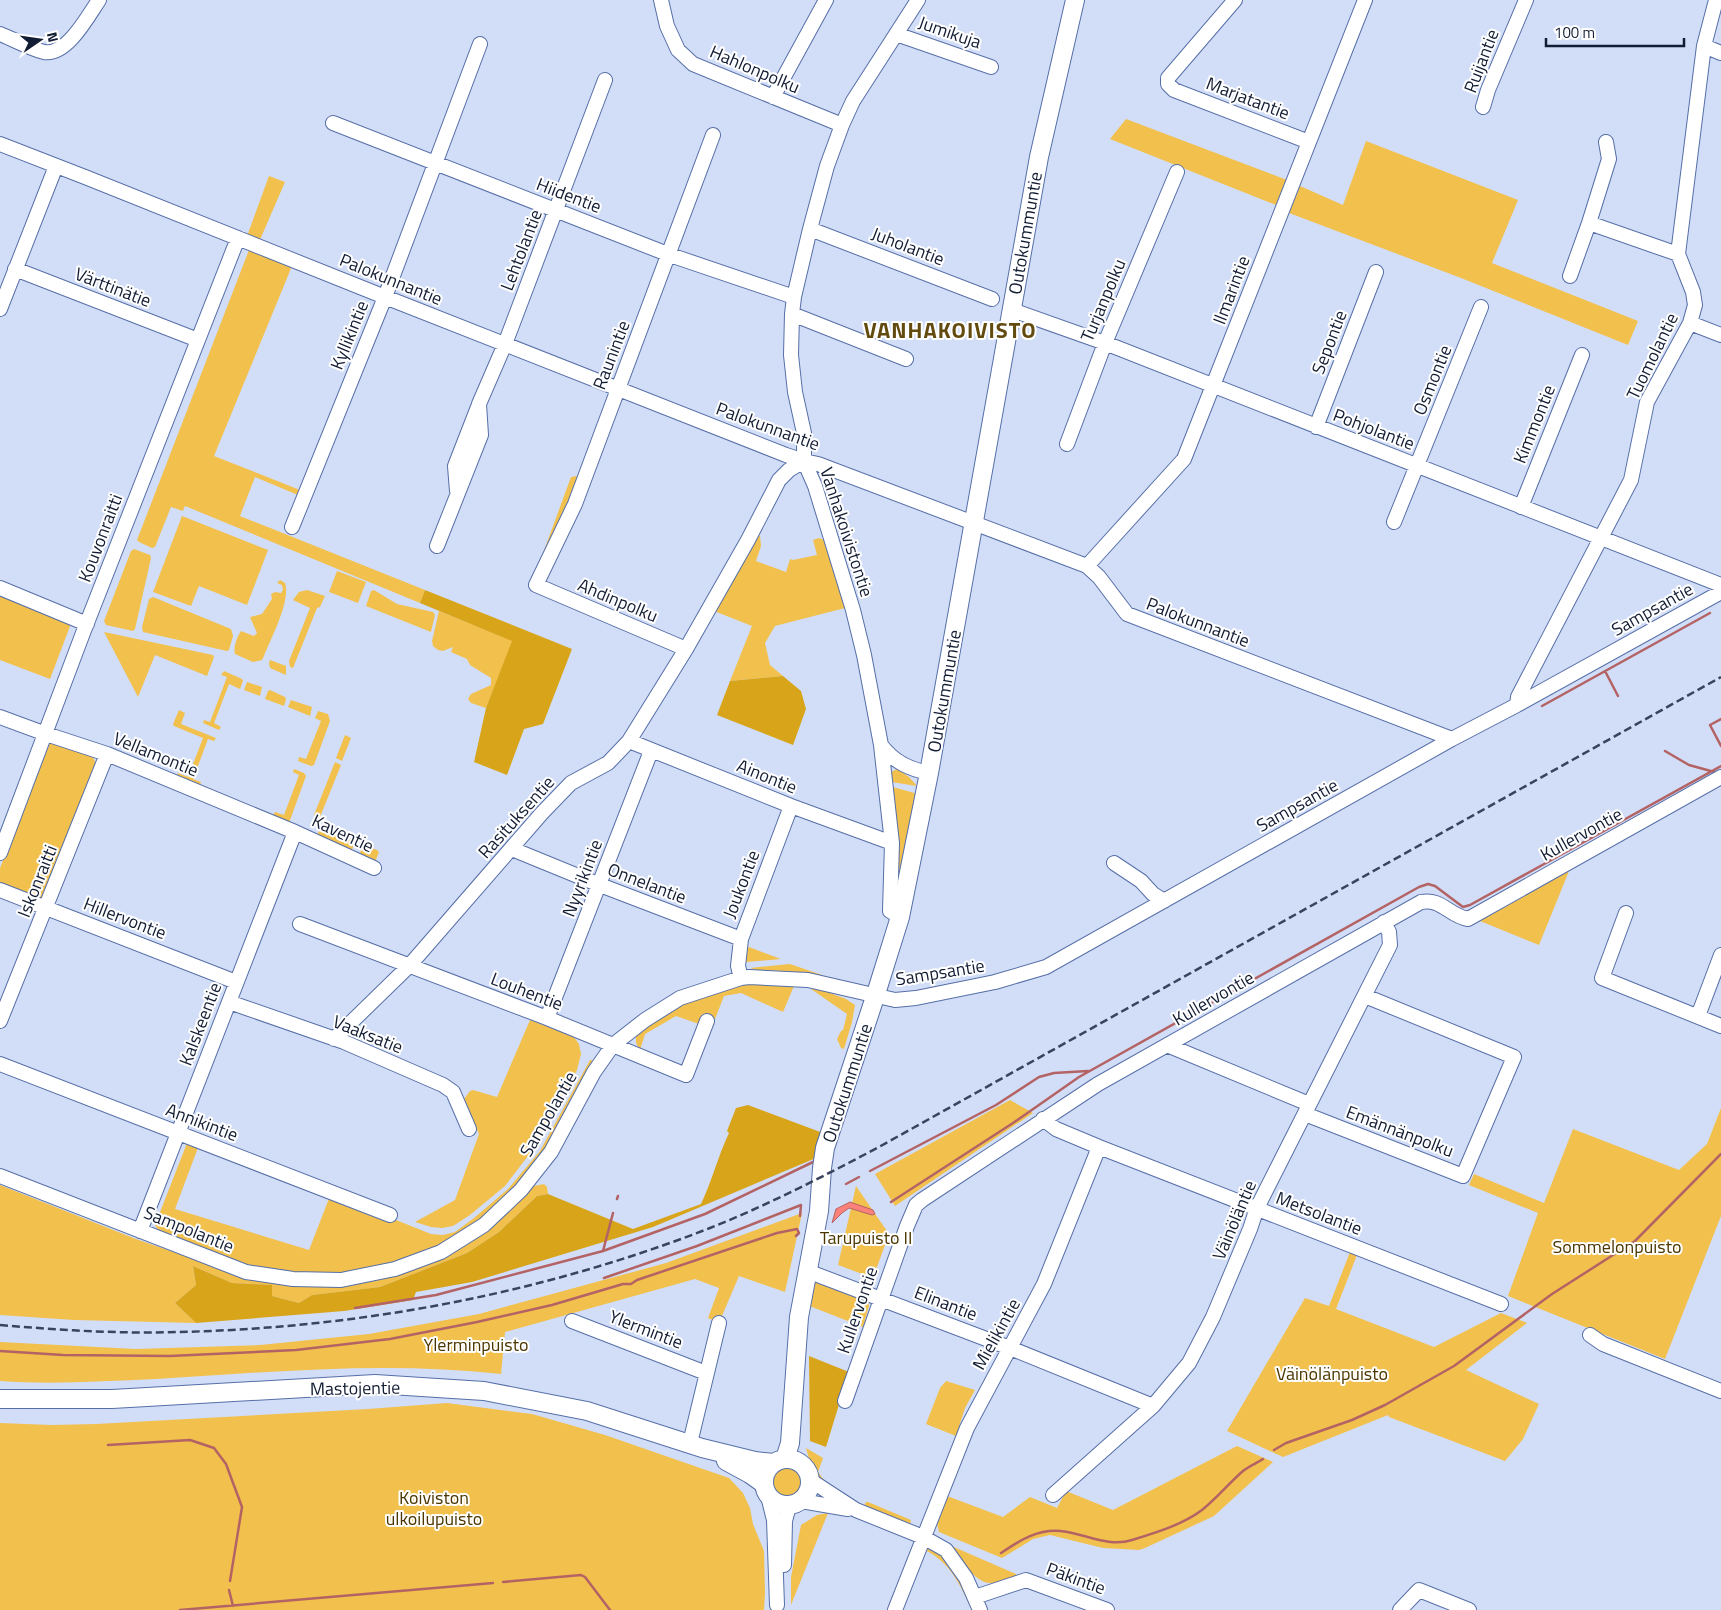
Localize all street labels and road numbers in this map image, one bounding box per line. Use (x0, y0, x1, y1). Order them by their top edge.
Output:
street label: Jumikuja (915, 9, 985, 55)
street label: Ruijantie (1456, 25, 1506, 97)
street label: Hahlonpolku (706, 38, 804, 100)
street label: Marjatantie (1202, 70, 1294, 126)
street label: Hiidentie (533, 170, 605, 220)
street label: Outokummuntie (1001, 170, 1049, 296)
street label: Lehtolantie (493, 205, 549, 295)
street label: Juholantie (868, 220, 948, 272)
street label: Palokunnantie (336, 246, 446, 312)
street label: Ilmarintie (1206, 252, 1256, 328)
street label: Turjanpolku (1073, 254, 1133, 346)
street label: Värttinätie (71, 260, 155, 314)
street label: Kyllikintie (323, 296, 375, 374)
street label: Sepontie (1304, 306, 1354, 378)
street label: Tuomolantie (1619, 308, 1685, 404)
street label: Raunintie (585, 316, 637, 394)
street label: Osmontie (1406, 341, 1458, 419)
street label: Kimmontie (1506, 381, 1562, 467)
street label: Palokunnantie (712, 395, 824, 457)
street label: Pohjolantie (1329, 401, 1419, 457)
street label: Vanhakoivistontie (813, 464, 881, 600)
street label: Kouvonraitti (71, 490, 129, 586)
street label: Ahdinpolku (574, 571, 662, 629)
street label: Sampsantie (1606, 575, 1698, 643)
street label: Palokunnantie (1142, 590, 1254, 654)
street label: Outokummuntie (920, 628, 968, 754)
street label: Vellamontie (109, 725, 203, 783)
street label: Ainontie (733, 752, 801, 800)
street label: Rasituksentie (471, 770, 561, 864)
street label: Sampsantie (1251, 771, 1343, 839)
street label: Kullervontie (1535, 800, 1627, 868)
street label: Kaventie (308, 807, 378, 859)
street label: Nyyrikintie (555, 835, 609, 921)
street label: Iskonraitti (10, 841, 64, 921)
street label: Joukontie (716, 846, 766, 922)
street label: Onnelantie (604, 856, 690, 910)
street label: Hillervontie (80, 890, 170, 946)
street label: Sampsantie (894, 952, 986, 992)
street label: Kullervontie (1167, 964, 1259, 1032)
street label: Louhentie (487, 965, 567, 1017)
street label: Kalskeentie (172, 978, 228, 1070)
street label: Vaaksatie (329, 1008, 407, 1060)
street label: Outokummuntie (815, 1020, 879, 1146)
street label: Sampolantie (513, 1066, 583, 1162)
street label: Annikintie (162, 1096, 242, 1148)
street label: Emännänpolku (1342, 1098, 1458, 1164)
street label: Väinöläntie (1205, 1176, 1263, 1264)
street label: Metsolantie (1272, 1184, 1366, 1242)
street label: Sampolantie (140, 1199, 238, 1259)
street label: Kullervontie (830, 1263, 884, 1357)
street label: Elinantie (910, 1279, 982, 1327)
street label: Mielikintie (965, 1293, 1027, 1375)
street label: Ylermintie (605, 1303, 687, 1355)
street label: Mastojentie (310, 1374, 400, 1402)
street label: Päkintie (1043, 1555, 1109, 1601)

